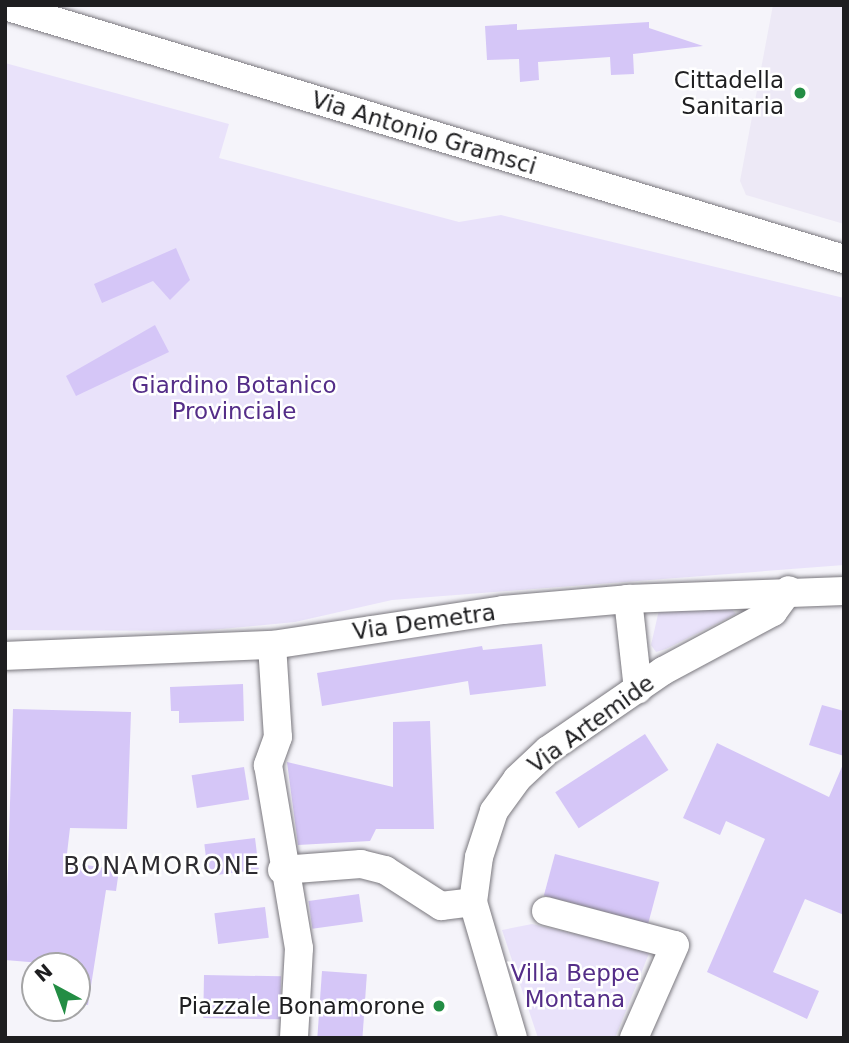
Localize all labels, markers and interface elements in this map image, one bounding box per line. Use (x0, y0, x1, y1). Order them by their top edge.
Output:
place label: Cittadella Sanitaria (674, 66, 784, 120)
marker: Cittadella Sanitaria (790, 83, 810, 103)
street label: Via Antonio Gramsci (308, 86, 540, 180)
park label: Giardino Botanico Provinciale (132, 371, 336, 425)
street label: Via Demetra (351, 598, 497, 646)
street label: Via Artemide (523, 669, 659, 779)
district label: BONAMORONE (64, 853, 260, 881)
north arrow (21, 952, 91, 1022)
text: N (30, 959, 57, 986)
park label: Villa Beppe Montana (510, 959, 640, 1013)
place label: Piazzale Bonamorone (178, 992, 425, 1020)
marker: Piazzale Bonamorone (431, 998, 447, 1014)

